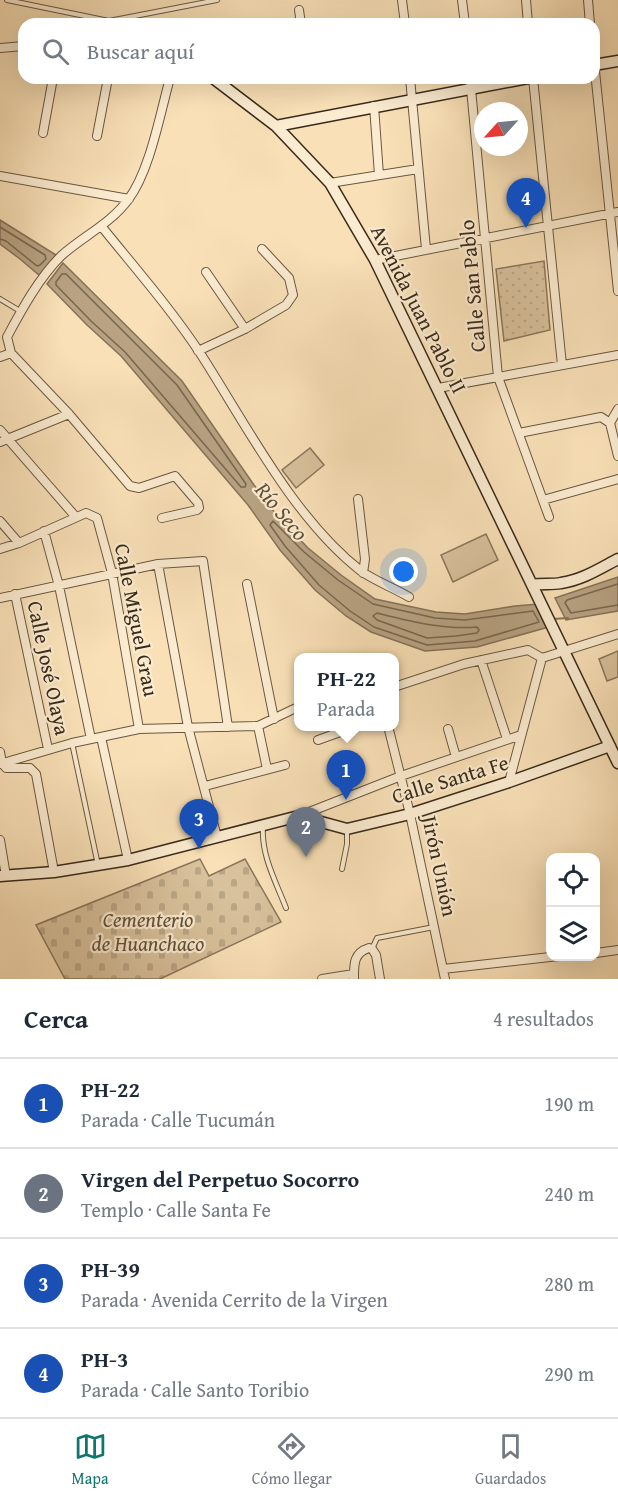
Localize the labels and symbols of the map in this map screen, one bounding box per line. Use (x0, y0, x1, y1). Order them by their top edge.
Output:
north arrow (474, 102, 528, 156)
pin: 4 (506, 178, 546, 228)
street label: Calle San Pablo (451, 218, 493, 354)
street label: Avenida Juan Pablo II (363, 219, 475, 399)
water label: Río Seco (247, 474, 316, 547)
street label: Calle Miguel Grau (107, 541, 167, 700)
your location (389, 557, 418, 586)
street label: Calle José Olaya (20, 598, 78, 738)
street label: Calle Santa Fe (388, 746, 512, 811)
pin: 1 (326, 750, 366, 800)
pin: 3 (180, 800, 218, 849)
pin: 2 (286, 808, 326, 857)
street label: Jirón Unión (414, 810, 466, 919)
park label: Cementerio de Huanchaco (92, 904, 204, 959)

